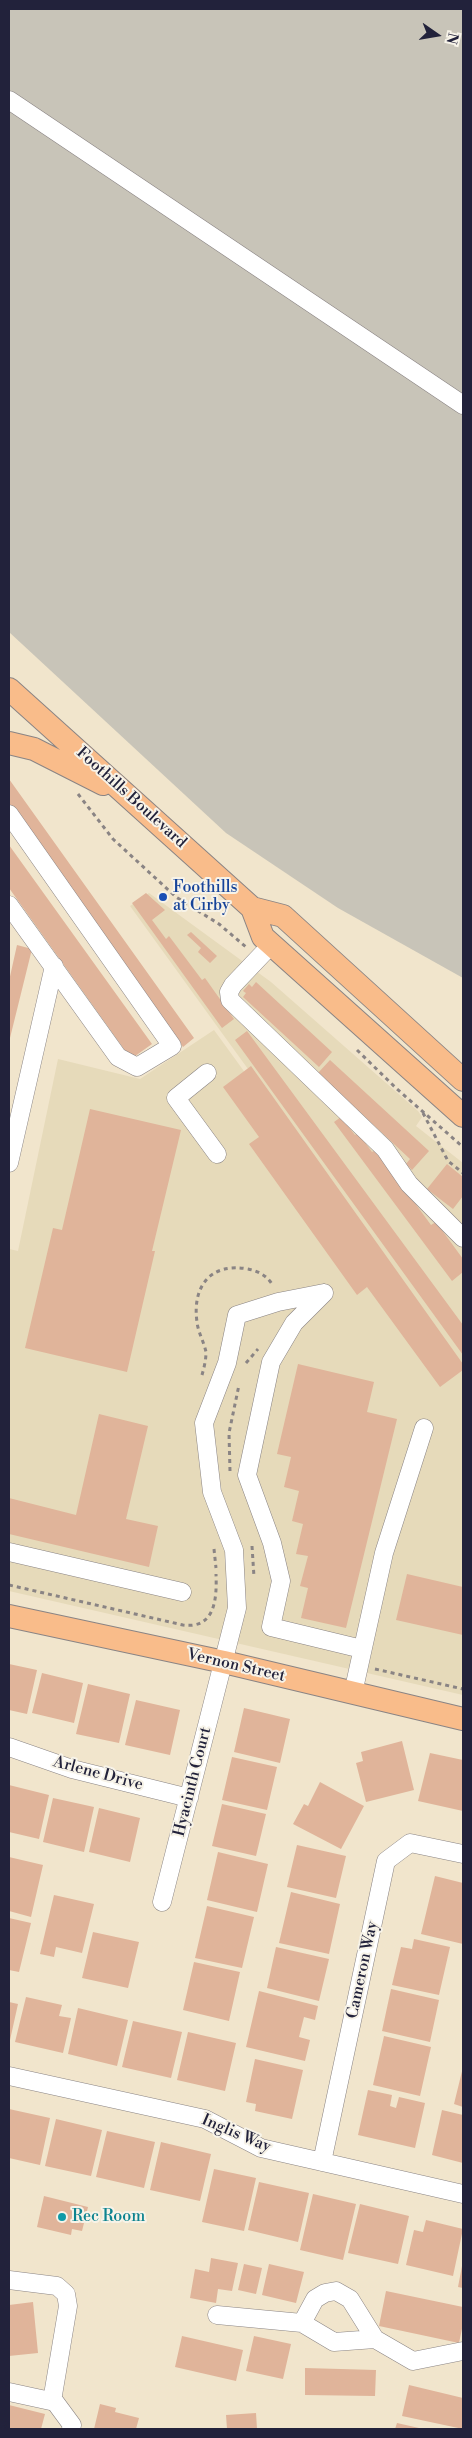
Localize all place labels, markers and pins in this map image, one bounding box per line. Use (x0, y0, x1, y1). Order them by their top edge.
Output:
place label: Foothills at Cirby (173, 878, 237, 916)
marker: Foothills at Cirby (157, 891, 169, 903)
place label: Rec Room (72, 2207, 145, 2227)
marker: Rec Room (56, 2211, 68, 2223)

